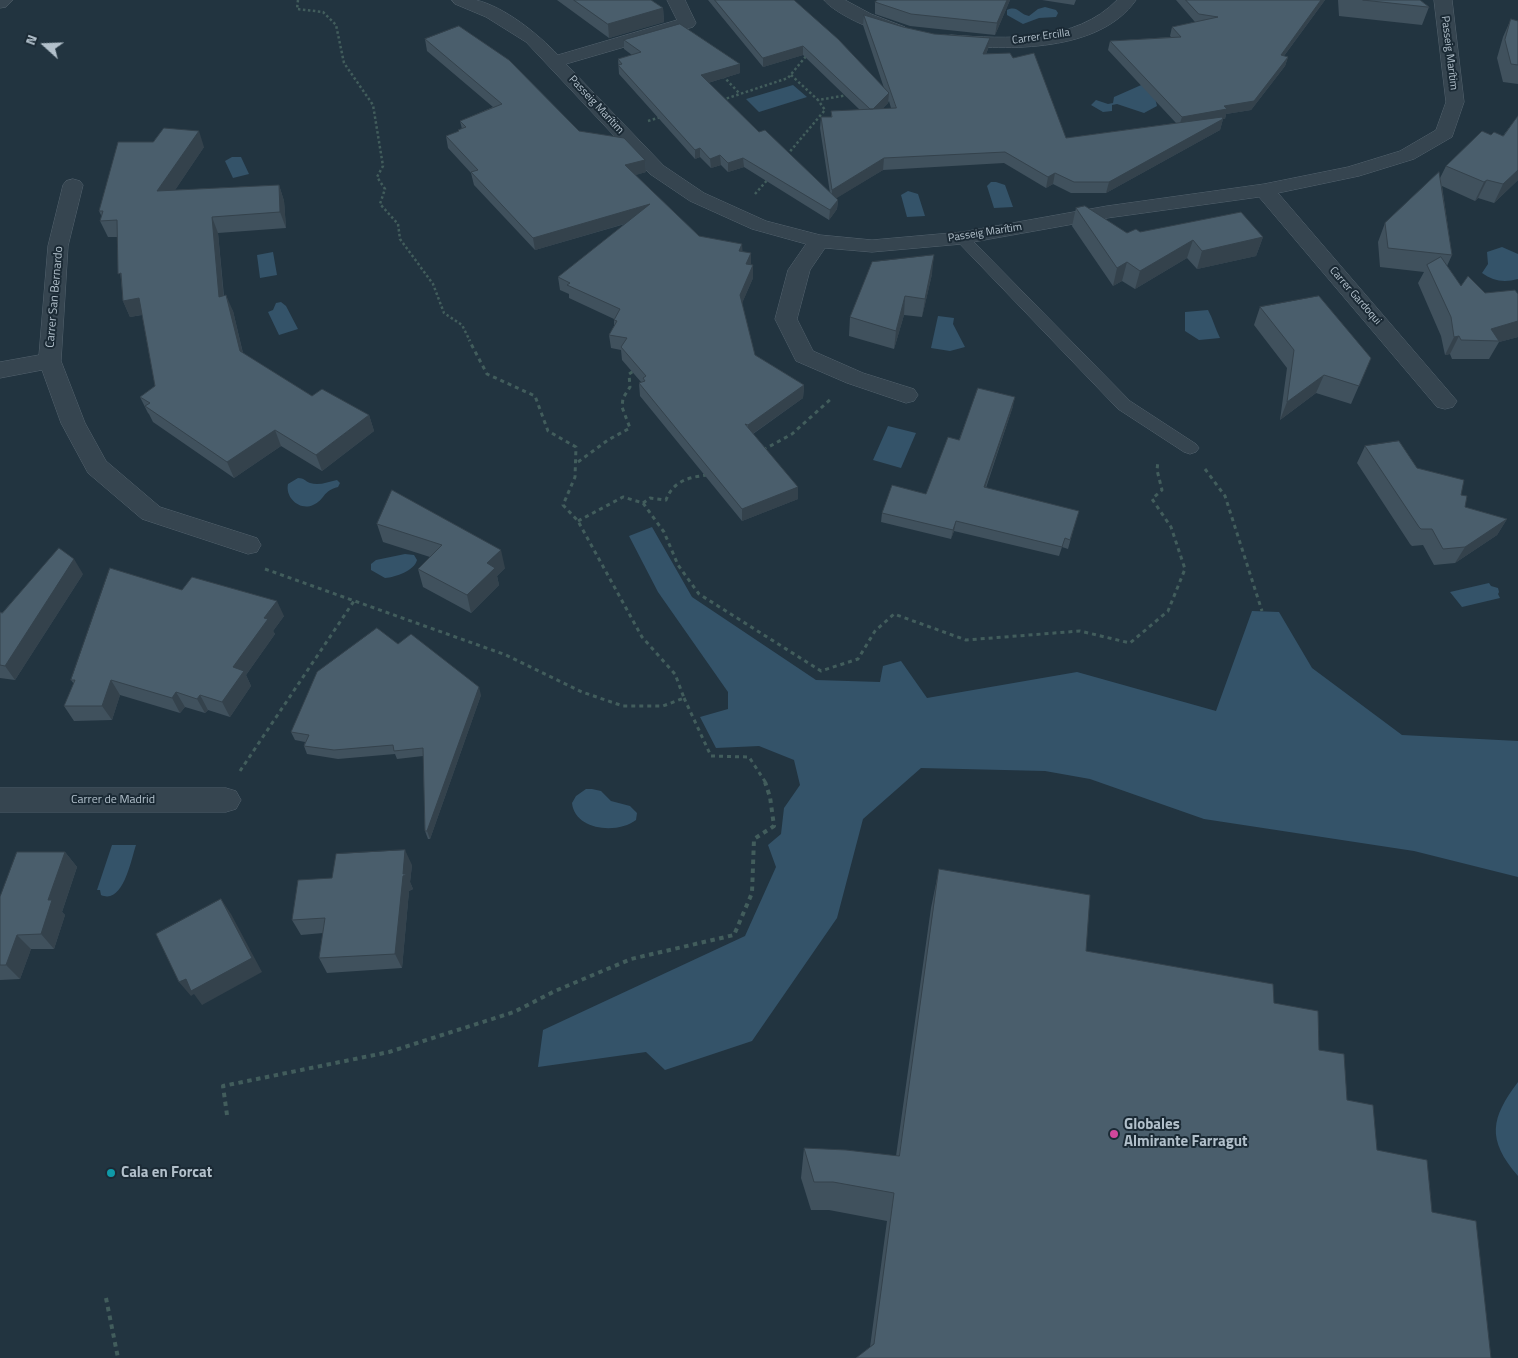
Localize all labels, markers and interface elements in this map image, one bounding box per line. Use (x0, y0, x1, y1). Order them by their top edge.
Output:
street label: Passeig Marítim (1438, 15, 1460, 91)
north arrow (20, 20, 70, 70)
street label: Carrer Ercilla (1011, 26, 1071, 48)
text: N (19, 32, 42, 48)
street label: Passeig Marítim (566, 73, 626, 137)
street label: Passeig Marítim (947, 221, 1023, 245)
street label: Carrer San Bernardo (43, 246, 67, 348)
street label: Carrer Gardoqui (1326, 264, 1384, 328)
street label: Carrer de Madrid (71, 793, 155, 807)
place label: Globales Almirante Farragut (1124, 1116, 1247, 1151)
marker: Globales Almirante Farragut (1108, 1128, 1120, 1140)
place label: Cala en Forcat (121, 1164, 212, 1182)
marker: Cala en Forcat (105, 1167, 117, 1179)

